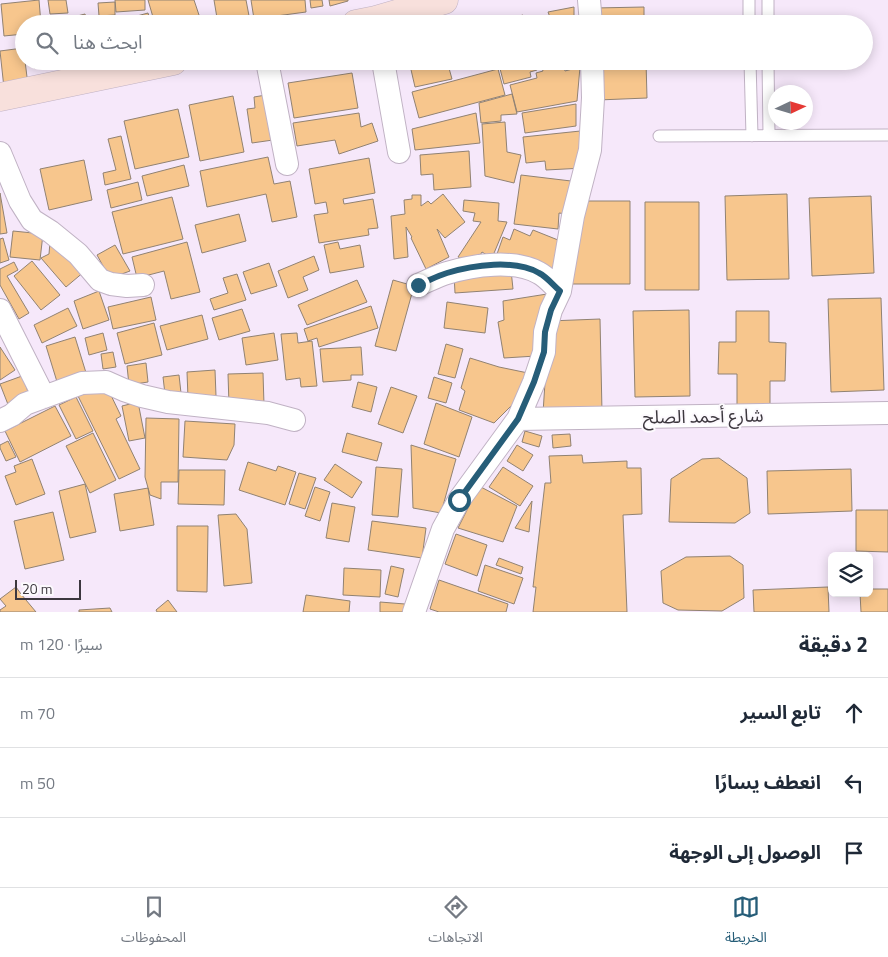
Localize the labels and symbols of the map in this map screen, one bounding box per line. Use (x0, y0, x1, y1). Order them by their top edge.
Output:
north arrow (768, 85, 813, 130)
route end (407, 274, 430, 297)
street label: شارع أحمد الصلح (642, 401, 764, 432)
route start (448, 489, 471, 512)
scale bar (15, 577, 81, 600)

